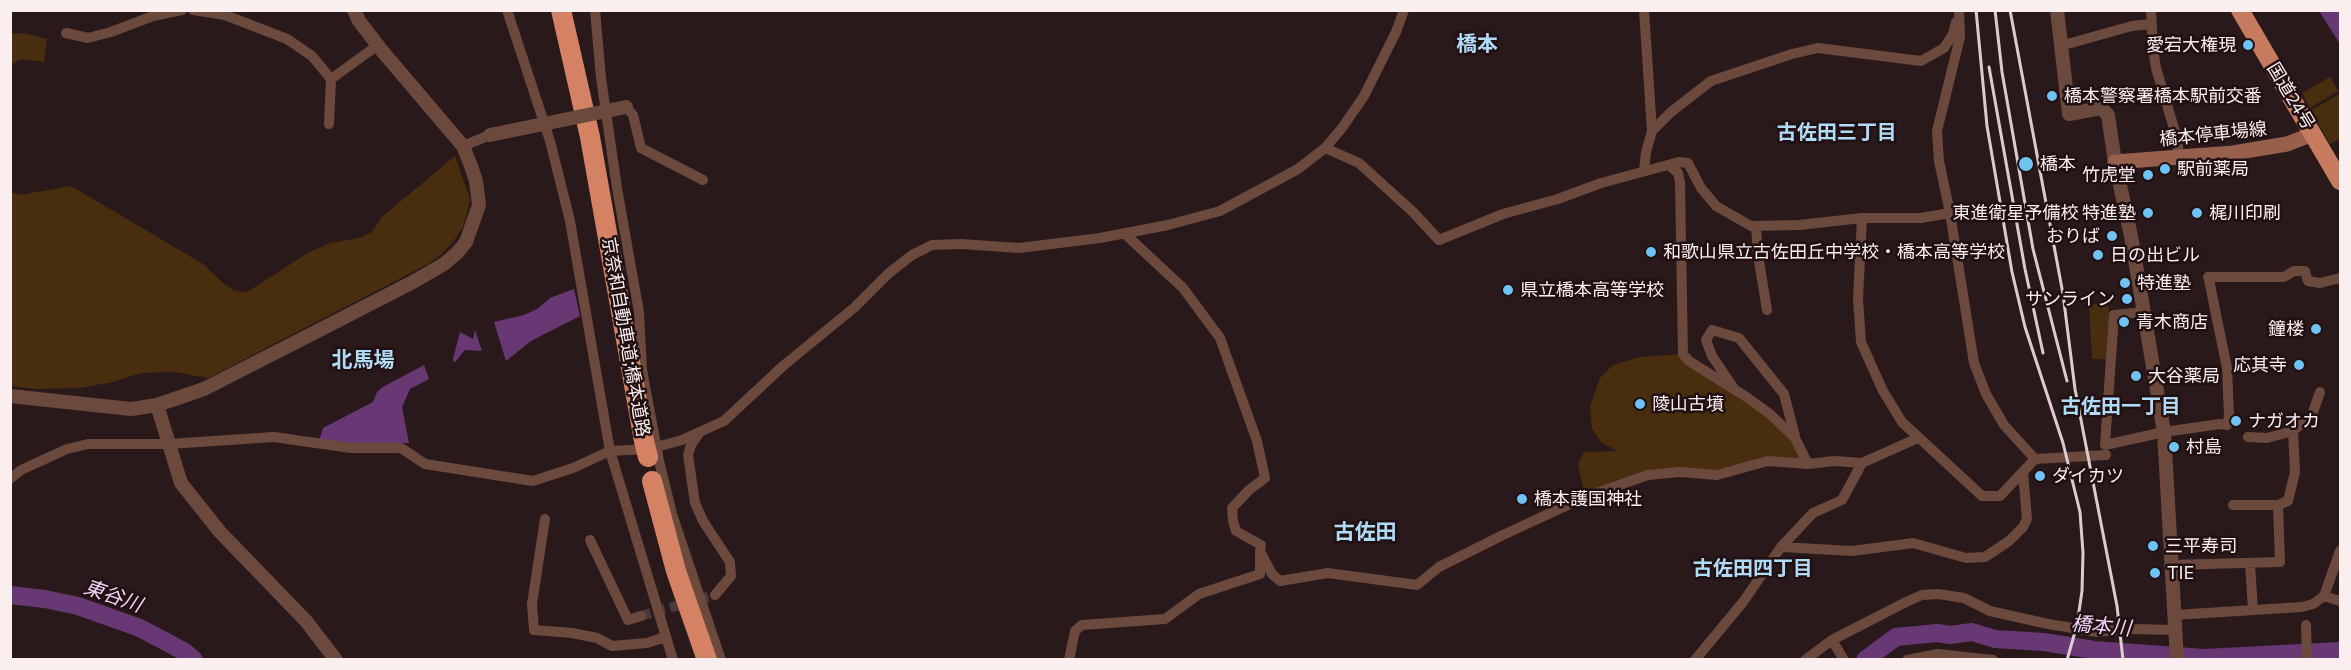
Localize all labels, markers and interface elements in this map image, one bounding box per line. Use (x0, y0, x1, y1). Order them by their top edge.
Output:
district label: 橋本 (1456, 31, 1498, 57)
place label: 愛宕大権現 (2146, 34, 2236, 56)
marker: 愛宕大権現 (2241, 38, 2255, 52)
street label: 国道24号 (2263, 59, 2319, 133)
place label: 橋本警察署橋本駅前交番 (2064, 85, 2262, 107)
marker: 橋本警察署橋本駅前交番 (2045, 89, 2059, 103)
street label: 橋本停車場線 (2158, 118, 2268, 150)
district label: 古佐田三丁目 (1777, 120, 1897, 144)
place label: 橋本 (2040, 153, 2076, 175)
marker: 橋本 (2017, 155, 2035, 173)
place label: 駅前薬局 (2177, 158, 2249, 180)
marker: 駅前薬局 (2158, 162, 2172, 176)
place label: 竹虎堂 (2082, 164, 2136, 186)
marker: 竹虎堂 (2141, 168, 2155, 182)
place label: 東進衛星予備校 特進塾 (1953, 202, 2136, 224)
place label: 梶川印刷 (2209, 202, 2281, 224)
marker: 東進衛星予備校 特進塾 (2141, 206, 2155, 220)
marker: 梶川印刷 (2190, 206, 2204, 220)
place label: おりば (2046, 225, 2100, 247)
marker: おりば (2105, 229, 2119, 243)
street label: 京奈和自動車道;橋本道路 (598, 236, 654, 438)
place label: 和歌山県立古佐田丘中学校・橋本高等学校 (1663, 241, 2005, 263)
place label: 日の出ビル (2110, 244, 2200, 266)
marker: 和歌山県立古佐田丘中学校・橋本高等学校 (1644, 245, 1658, 259)
marker: 日の出ビル (2091, 248, 2105, 262)
place label: 特進塾 (2137, 272, 2191, 294)
marker: 特進塾 (2118, 276, 2132, 290)
place label: 県立橋本高等学校 (1520, 279, 1664, 301)
marker: 県立橋本高等学校 (1501, 283, 1515, 297)
place label: サンライン (2025, 288, 2115, 310)
marker: サンライン (2120, 292, 2134, 306)
place label: 青木商店 (2136, 311, 2208, 333)
marker: 青木商店 (2117, 315, 2131, 329)
place label: 鐘楼 (2268, 318, 2304, 340)
marker: 鐘楼 (2309, 322, 2323, 336)
district label: 北馬場 (332, 347, 394, 373)
place label: 応其寺 (2233, 354, 2287, 376)
marker: 応其寺 (2292, 358, 2306, 372)
place label: 大谷薬局 (2148, 365, 2220, 387)
marker: 大谷薬局 (2129, 369, 2143, 383)
place label: 陵山古墳 (1652, 393, 1724, 415)
district label: 古佐田一丁目 (2061, 394, 2181, 418)
marker: 陵山古墳 (1633, 397, 1647, 411)
place label: ナガオカ (2248, 410, 2320, 432)
marker: ナガオカ (2229, 414, 2243, 428)
place label: 村島 (2186, 436, 2222, 458)
marker: 村島 (2167, 440, 2181, 454)
place label: ダイカツ (2052, 465, 2124, 487)
marker: ダイカツ (2033, 469, 2047, 483)
place label: 橋本護国神社 (1534, 488, 1642, 510)
marker: 橋本護国神社 (1515, 492, 1529, 506)
district label: 古佐田 (1334, 519, 1396, 545)
place label: 三平寿司 (2165, 535, 2237, 557)
marker: 三平寿司 (2146, 539, 2160, 553)
district label: 古佐田四丁目 (1693, 556, 1813, 580)
place label: TIE (2167, 562, 2194, 584)
marker: TIE (2148, 566, 2162, 580)
water label: 東谷川 (81, 575, 145, 617)
water label: 橋本川 (2070, 611, 2132, 641)

